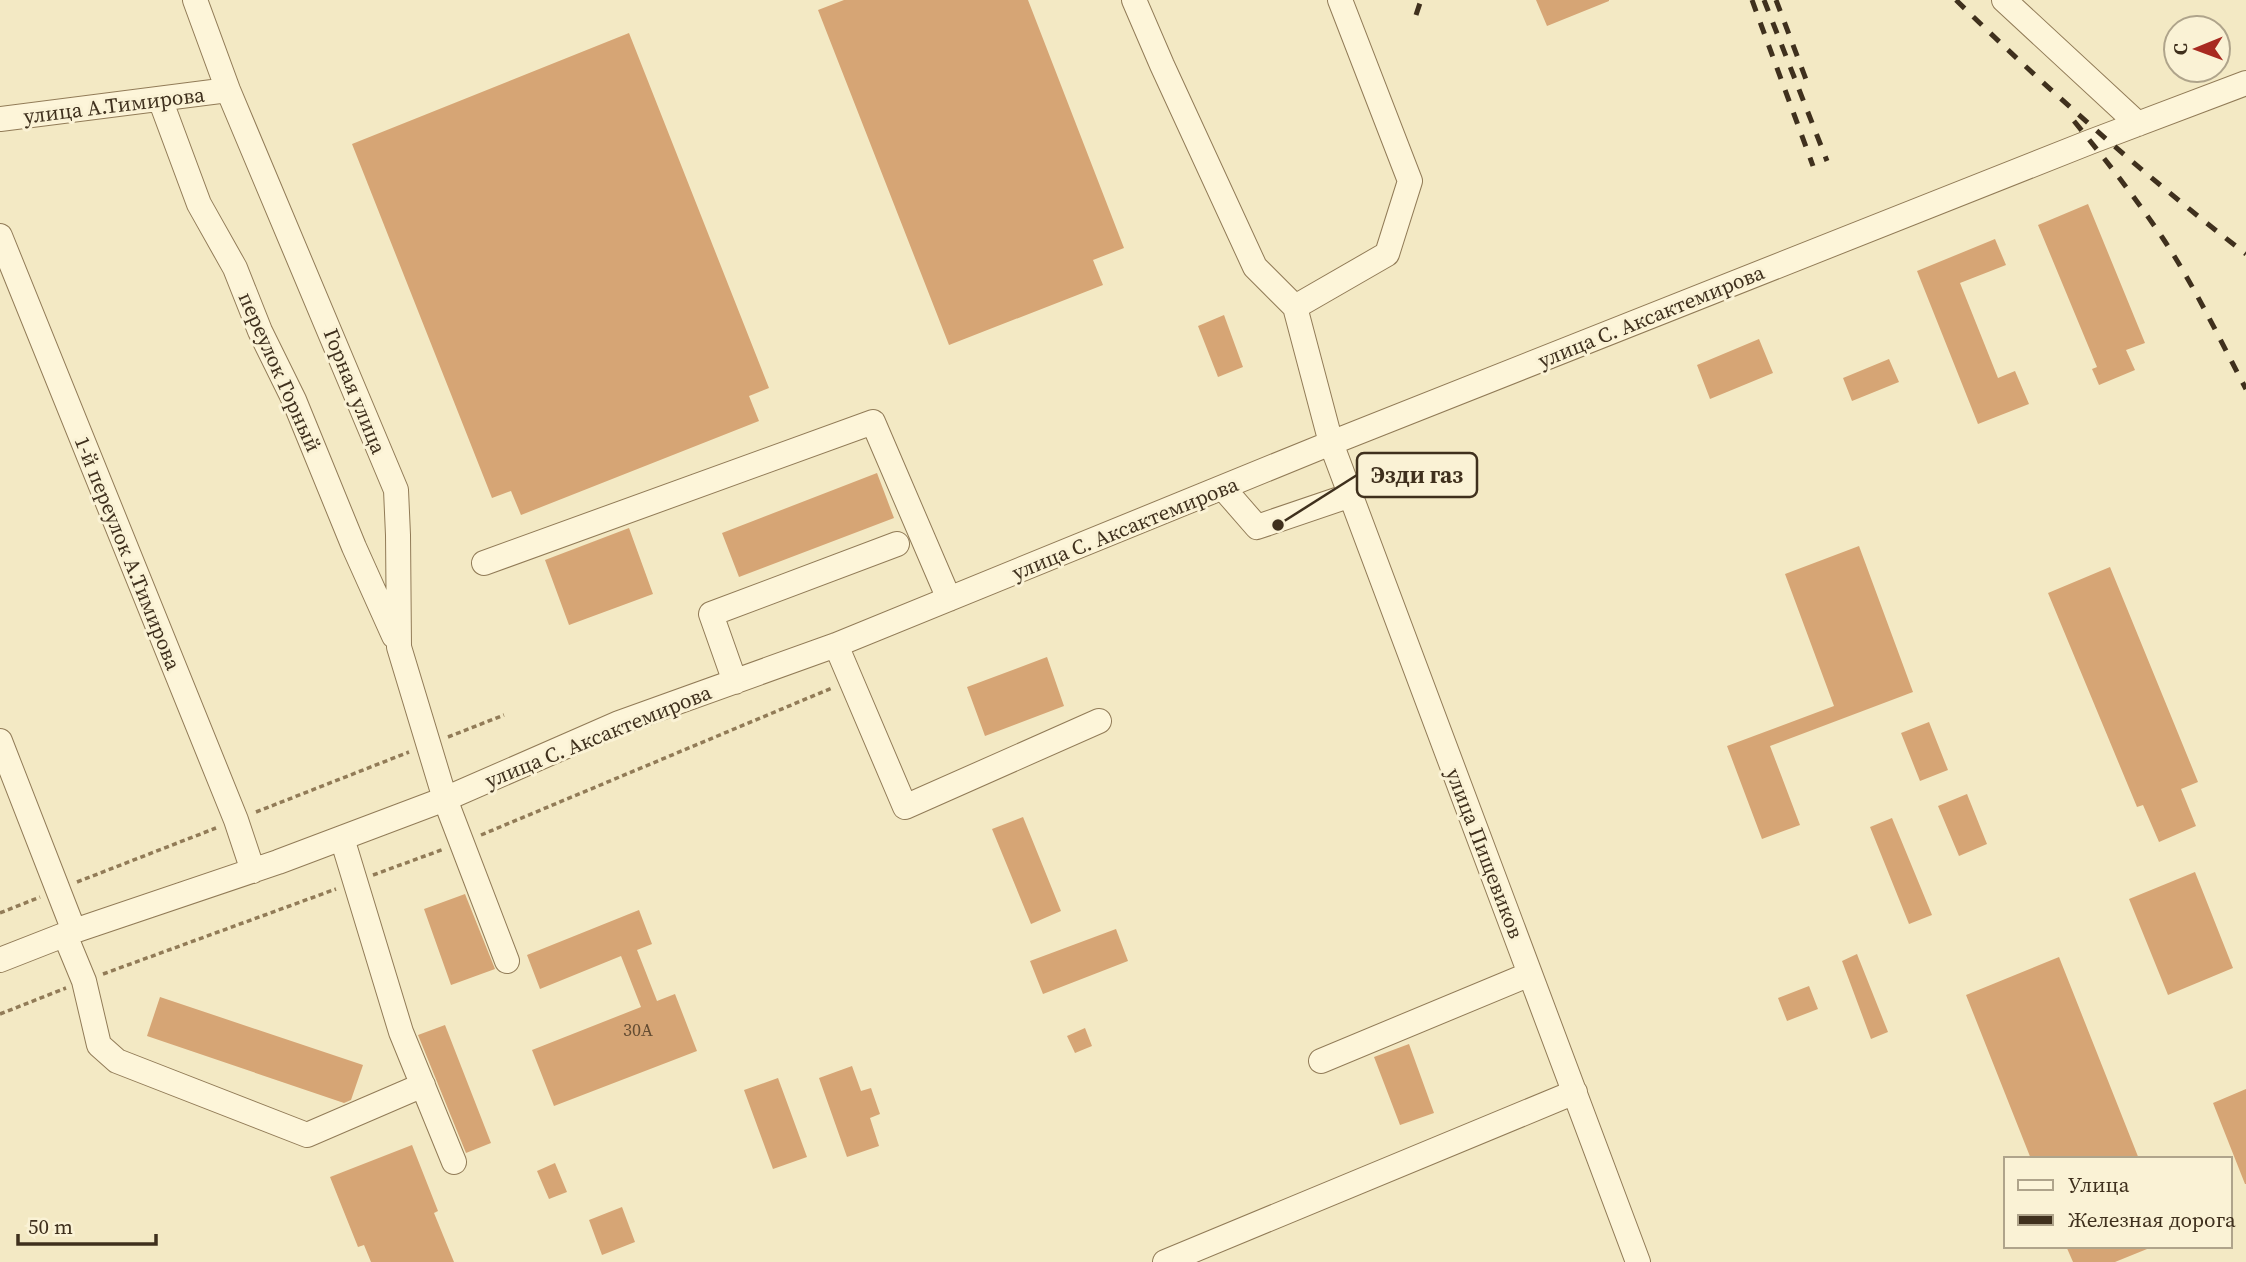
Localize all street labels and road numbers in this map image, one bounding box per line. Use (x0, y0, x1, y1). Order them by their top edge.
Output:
street label: улица А.Тимирова (22, 79, 207, 131)
street label: улица С. Аксактемирова (1533, 257, 1769, 375)
street label: переулок Горный (232, 287, 328, 457)
street label: Горная улица (317, 324, 393, 458)
street label: 1-й переулок А.Тимирова (68, 432, 188, 674)
street label: улица С. Аксактемирова (1007, 469, 1243, 587)
street label: улица С. Аксактемирова (480, 677, 716, 795)
street label: улица Пищевиков (1439, 764, 1531, 943)

